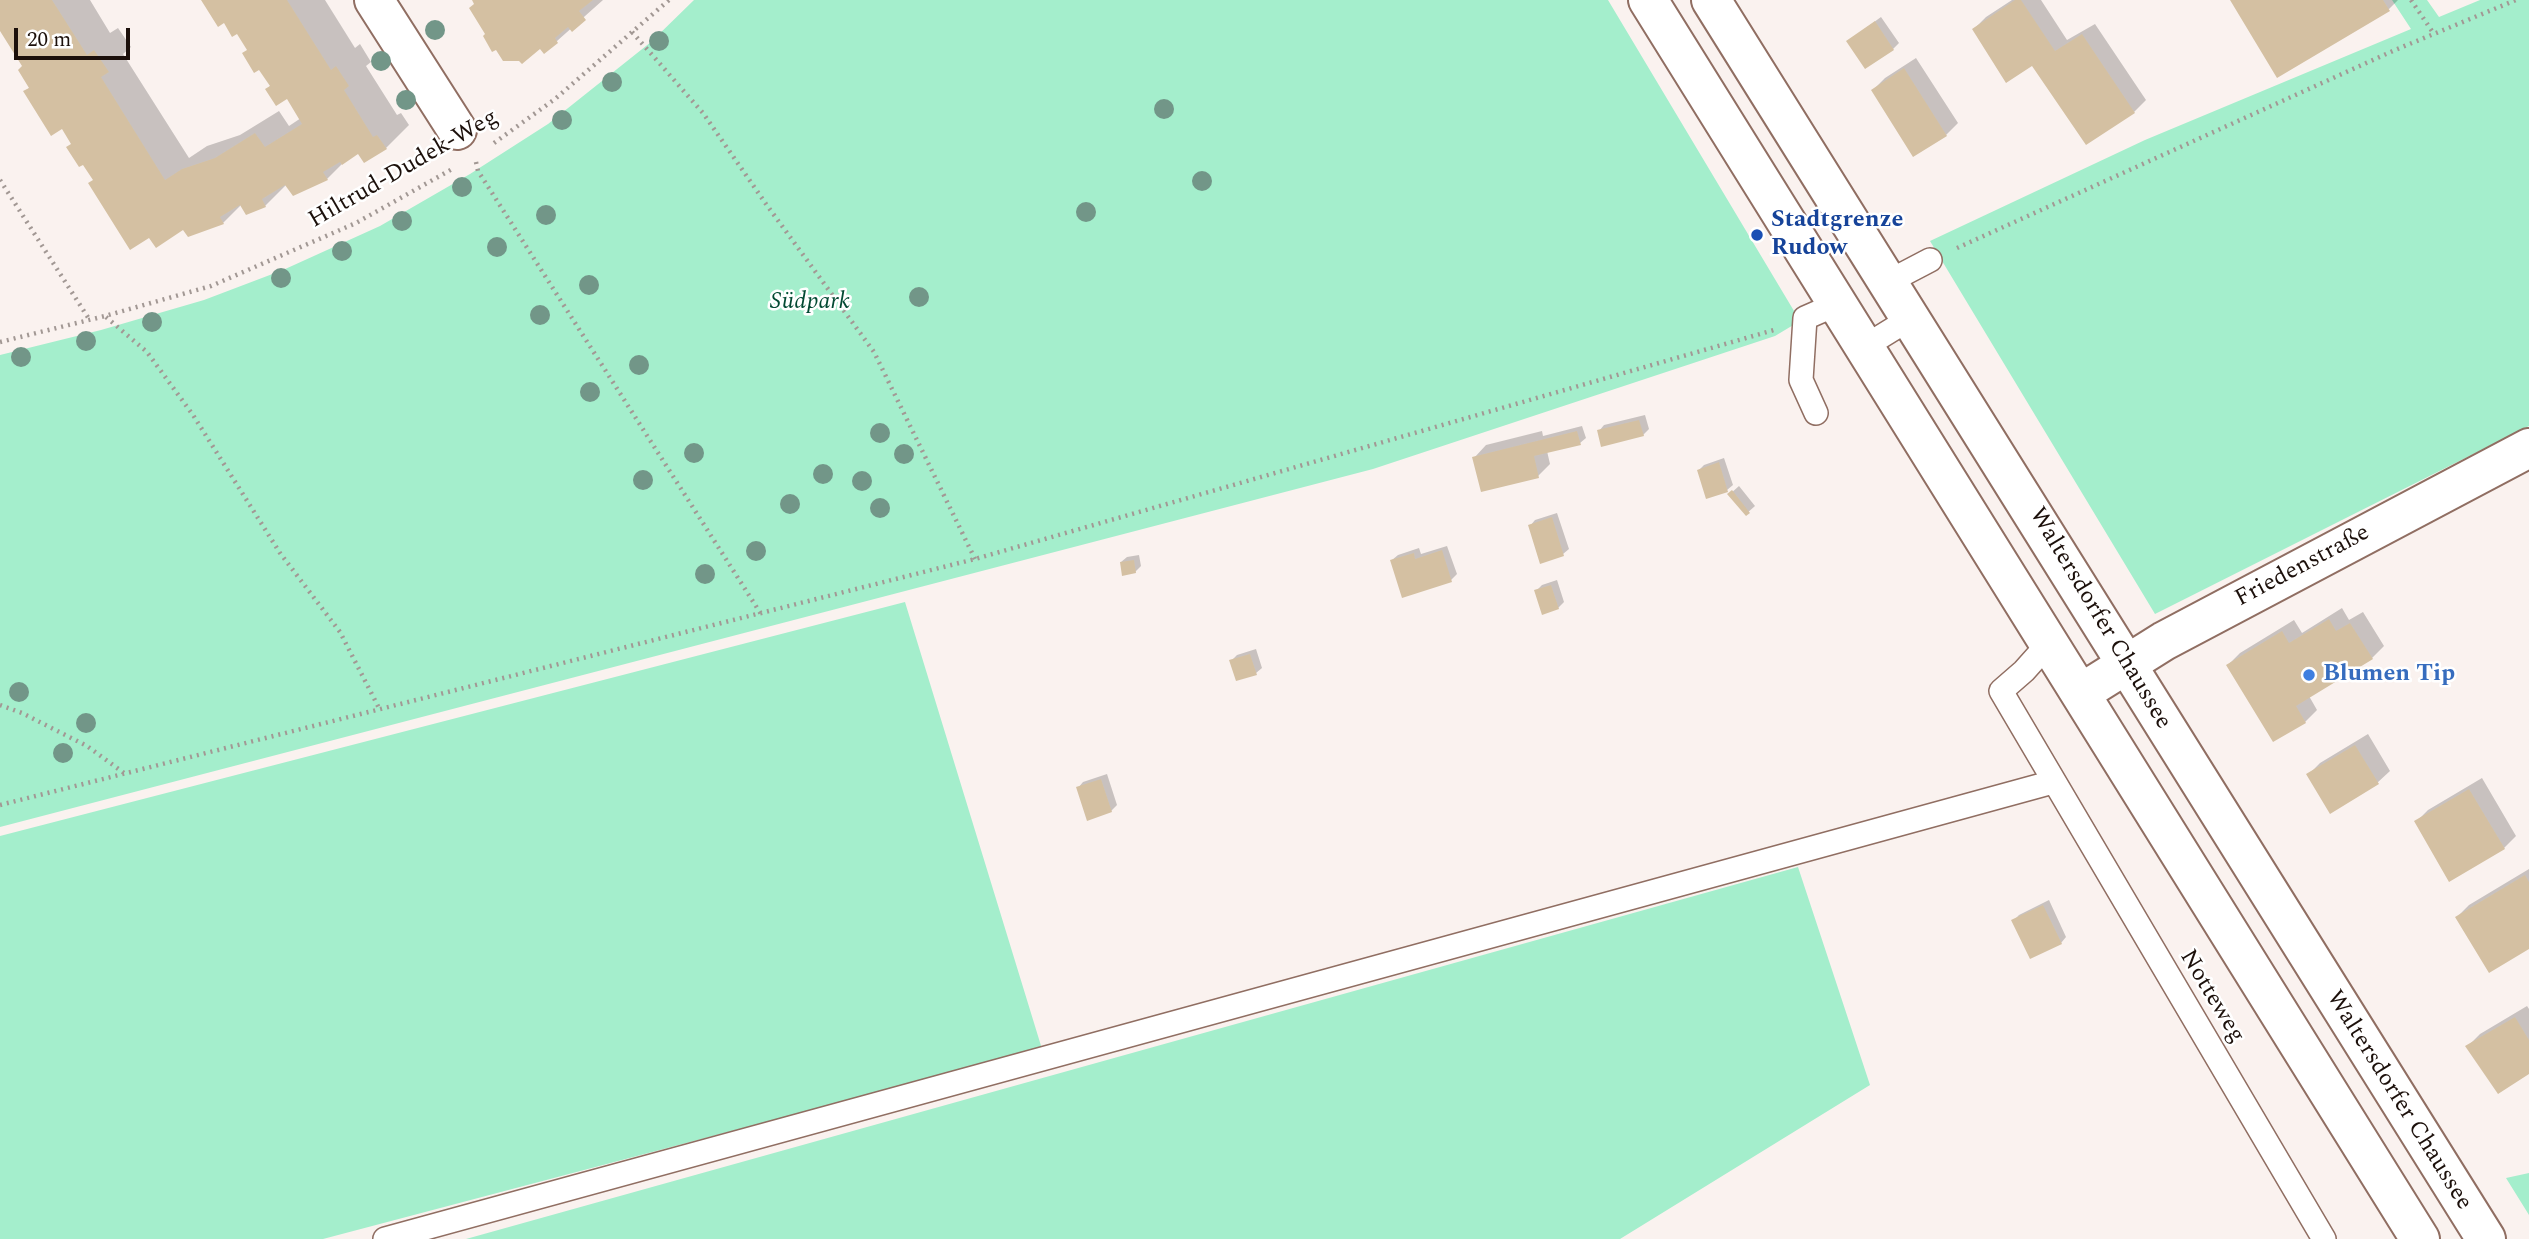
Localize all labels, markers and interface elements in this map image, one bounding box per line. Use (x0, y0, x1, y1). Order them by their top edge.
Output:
scale bar (18, 14, 133, 58)
text: 20 m (27, 24, 71, 56)
street label: Hiltrud-Dudek-Weg (304, 104, 504, 236)
place label: Stadtgrenze Rudow (1771, 207, 1903, 263)
marker: Stadtgrenze Rudow (1749, 227, 1765, 243)
park label: Südpark (770, 289, 850, 317)
street label: Waltersdorfer Chaussee (2021, 503, 2177, 735)
street label: Friedenstraße (2231, 520, 2375, 614)
place label: Blumen Tip (2323, 661, 2455, 689)
marker: Blumen Tip (2301, 667, 2317, 683)
street label: Notteweg (2172, 945, 2250, 1049)
street label: Waltersdorfer Chaussee (2319, 986, 2477, 1216)

